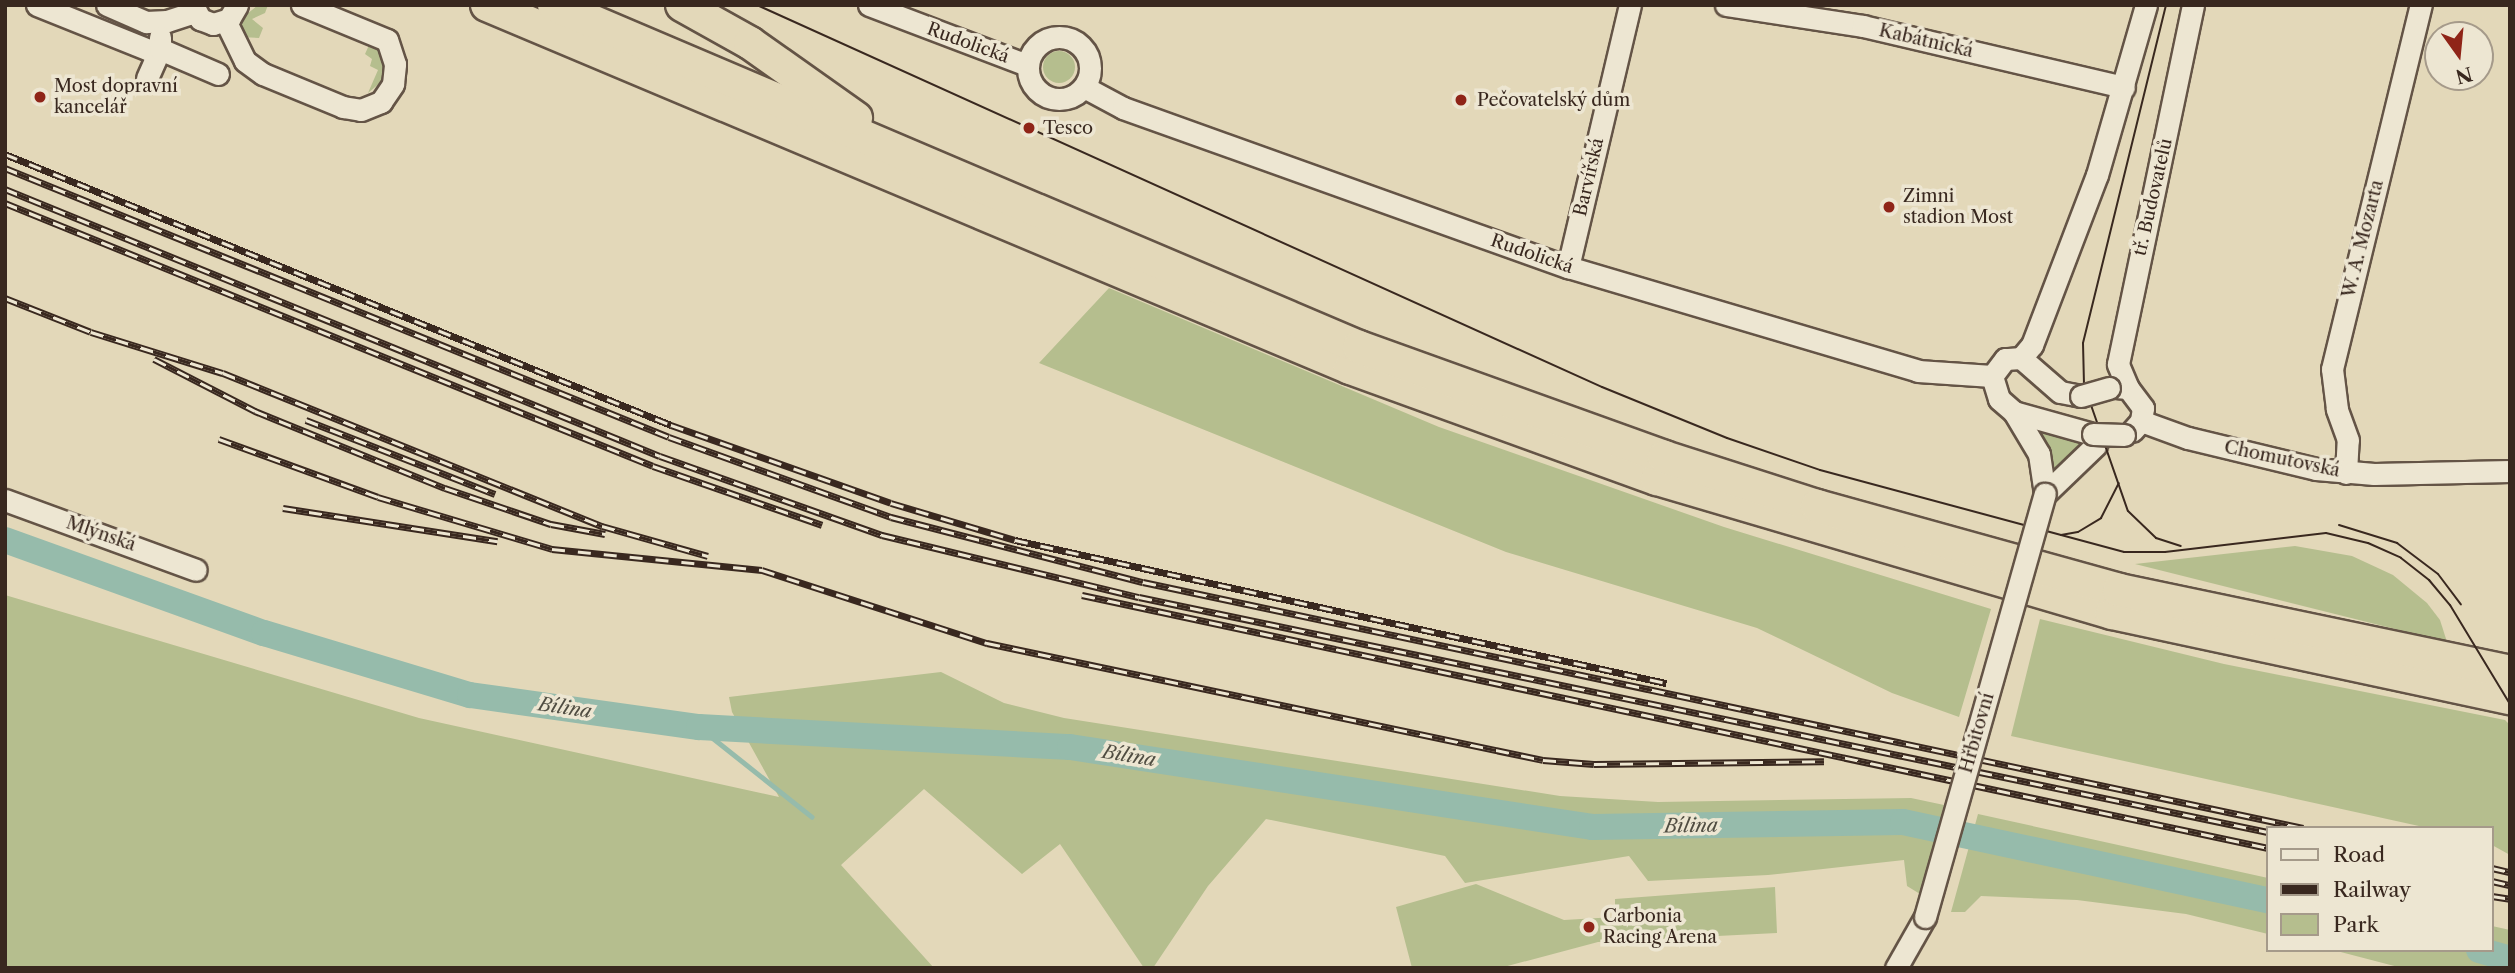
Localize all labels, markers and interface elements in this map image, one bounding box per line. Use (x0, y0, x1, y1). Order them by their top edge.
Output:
street label: Rudolická (924, 18, 1012, 68)
street label: Kabátnická (1877, 20, 1975, 62)
north arrow (2424, 21, 2494, 91)
text: N (2453, 62, 2475, 88)
place label: Most dopravní kancelář (54, 76, 178, 119)
marker: Most dopravní kancelář (32, 89, 48, 105)
place label: Pečovatelský dům (1477, 89, 1631, 111)
marker: Pečovatelský dům (1451, 90, 1471, 110)
place label: Tesco (1043, 117, 1093, 139)
marker: Tesco (1021, 120, 1037, 136)
street label: Barvířská (1569, 136, 1609, 218)
street label: tř. Budovatelů (2129, 136, 2177, 258)
street label: W. A. Mozarta (2338, 177, 2388, 301)
place label: Zimni stadion Most (1903, 186, 2013, 228)
marker: Zimni stadion Most (1881, 199, 1897, 215)
street label: Rudolická (1488, 230, 1576, 278)
street label: Chomutovská (2222, 436, 2342, 482)
street label: Mlýnská (63, 512, 139, 556)
street label: Hřbitovní (1955, 690, 1999, 776)
water label: Bílina (537, 693, 593, 723)
water label: Bílina (1101, 741, 1157, 771)
water label: Bílina (1664, 814, 1718, 838)
legend (2266, 826, 2494, 952)
text: Road (2333, 842, 2385, 867)
text: Railway (2333, 877, 2411, 902)
place label: Carbonia Racing Arena (1603, 906, 1718, 948)
text: Park (2333, 912, 2379, 937)
marker: Carbonia Racing Arena (1581, 919, 1597, 935)

